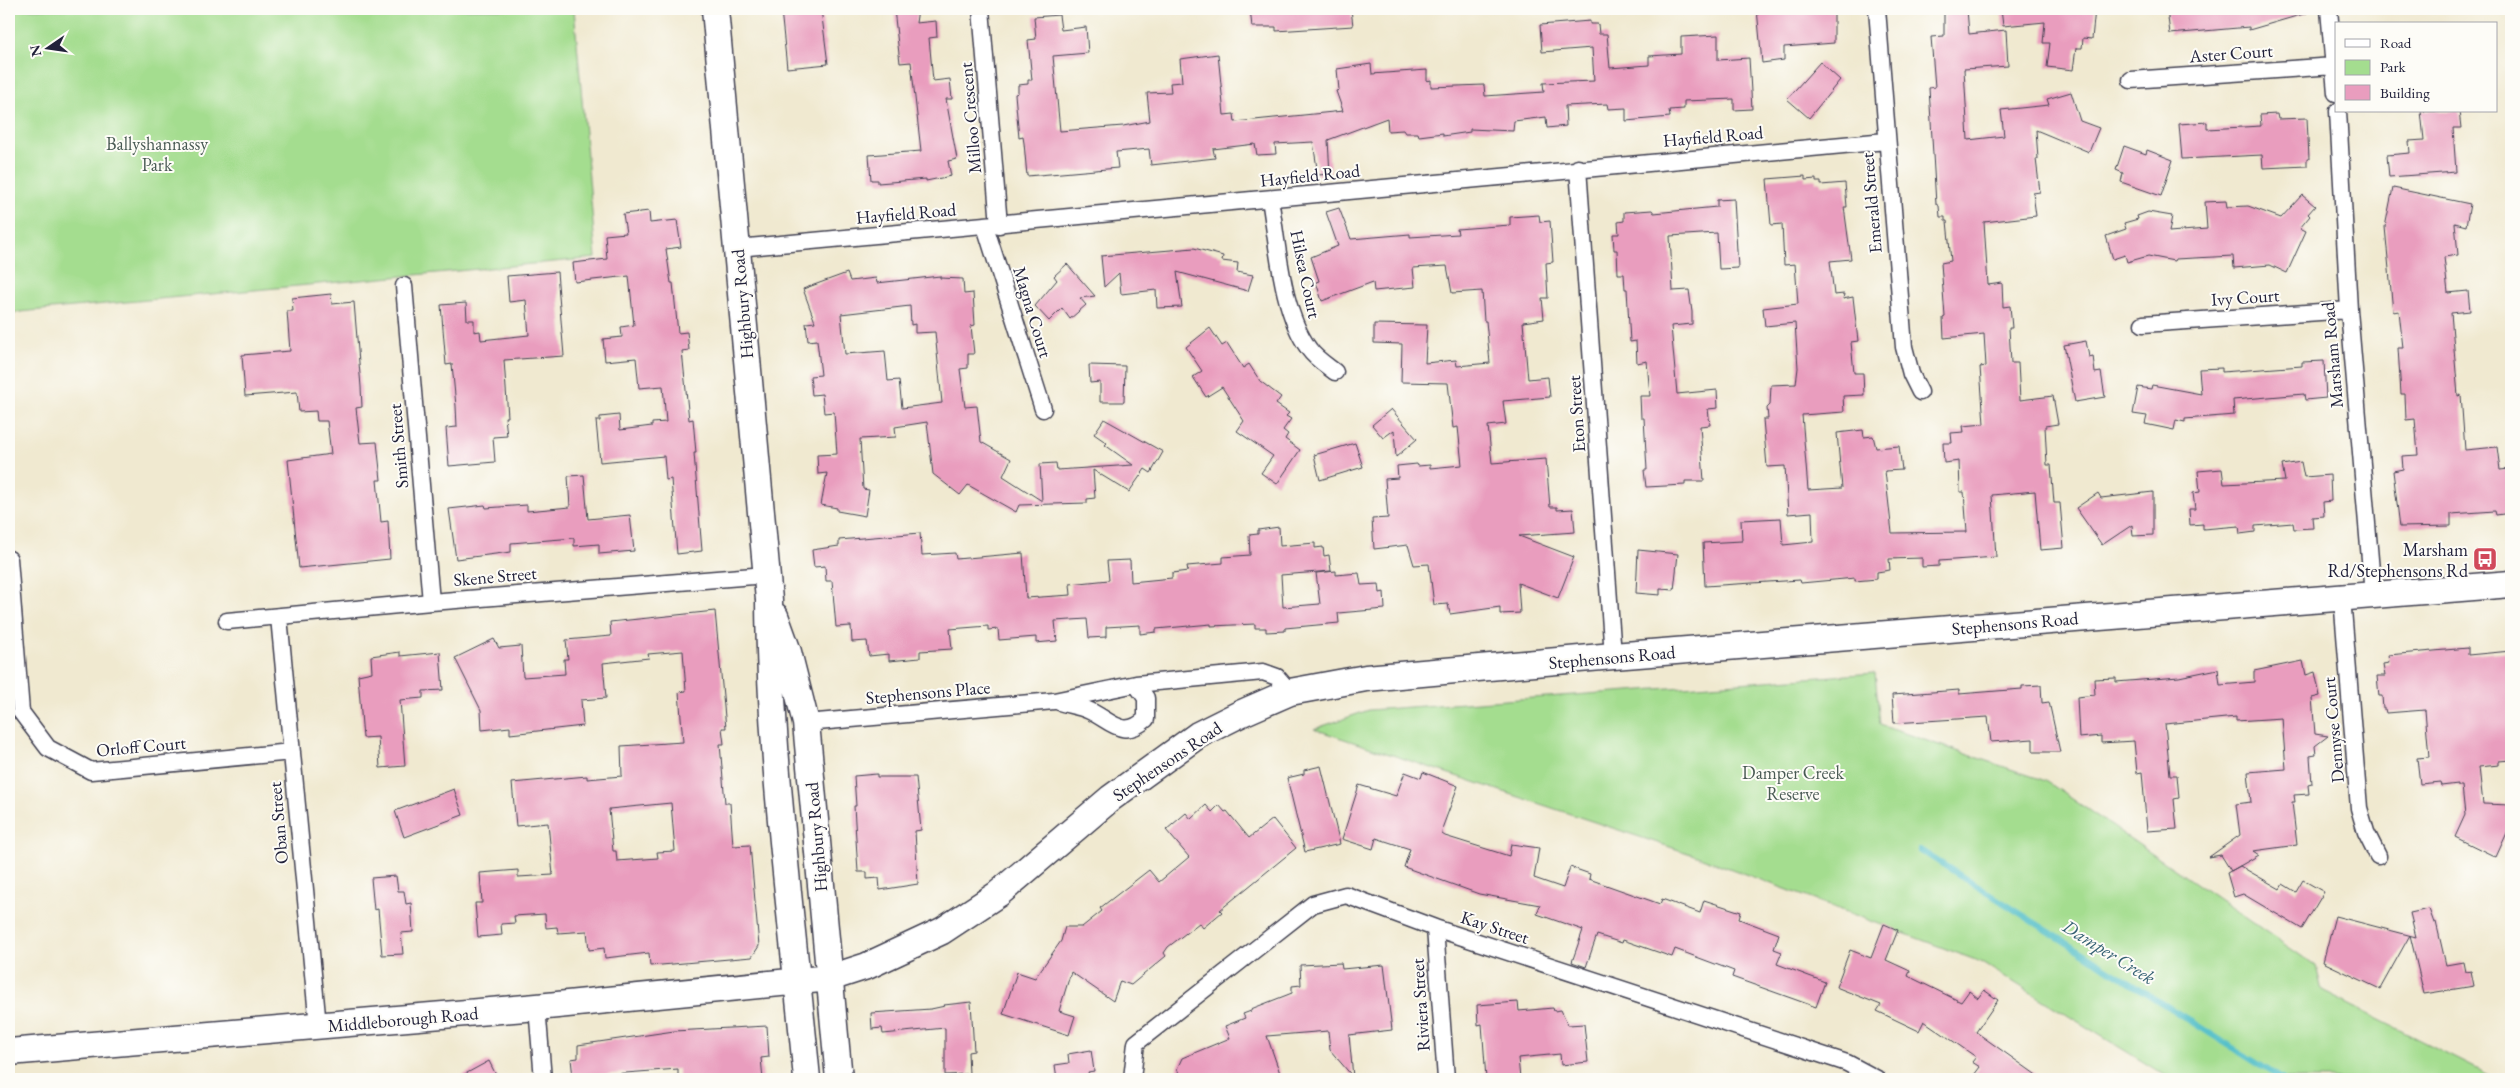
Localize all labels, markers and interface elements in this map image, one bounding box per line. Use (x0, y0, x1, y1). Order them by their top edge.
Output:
north arrow (22, 22, 72, 72)
legend (2335, 22, 2498, 112)
text: Road (2380, 33, 2412, 52)
street label: Aster Court (2188, 39, 2274, 67)
text: N (25, 43, 45, 58)
text: Park (2380, 57, 2407, 76)
street label: Milloo Crescent (954, 61, 986, 175)
text: Building (2380, 83, 2430, 102)
street label: Hayfield Road (1662, 120, 1765, 152)
park label: Ballyshannassy Park (106, 132, 208, 176)
street label: Emerald Street (1855, 151, 1887, 254)
street label: Hayfield Road (1259, 158, 1362, 192)
street label: Hayfield Road (855, 197, 958, 229)
street label: Hilsea Court (1285, 228, 1327, 321)
street label: Highbury Road (726, 247, 758, 360)
street label: Magna Court (1008, 264, 1058, 361)
street label: Ivy Court (2210, 283, 2280, 311)
street label: Marsham Road (2316, 300, 2348, 409)
street label: Eton Street (1562, 374, 1590, 453)
street label: Smith Street (383, 402, 413, 489)
place label: Marsham Rd/Stephensons Rd (2327, 538, 2469, 582)
bus stop icon: Marsham Rd/Stephensons Rd (2472, 546, 2498, 572)
street label: Skene Street (452, 561, 538, 591)
street label: Stephensons Road (1951, 606, 2080, 640)
street label: Stephensons Road (1548, 640, 1677, 674)
street label: Stephensons Place (865, 675, 991, 709)
street label: Dennyse Court (2317, 676, 2349, 784)
street label: Stephensons Road (1108, 715, 1227, 806)
street label: Orloff Court (95, 731, 187, 761)
park label: Damper Creek Reserve (1742, 761, 1844, 805)
street label: Highbury Road (800, 780, 832, 893)
street label: Oban Street (263, 781, 293, 865)
street label: Kay Street (1458, 905, 1532, 949)
water label: Damper Creek (2057, 913, 2160, 990)
street label: Riviera Street (1405, 958, 1435, 1052)
street label: Middleborough Road (327, 1001, 480, 1037)

